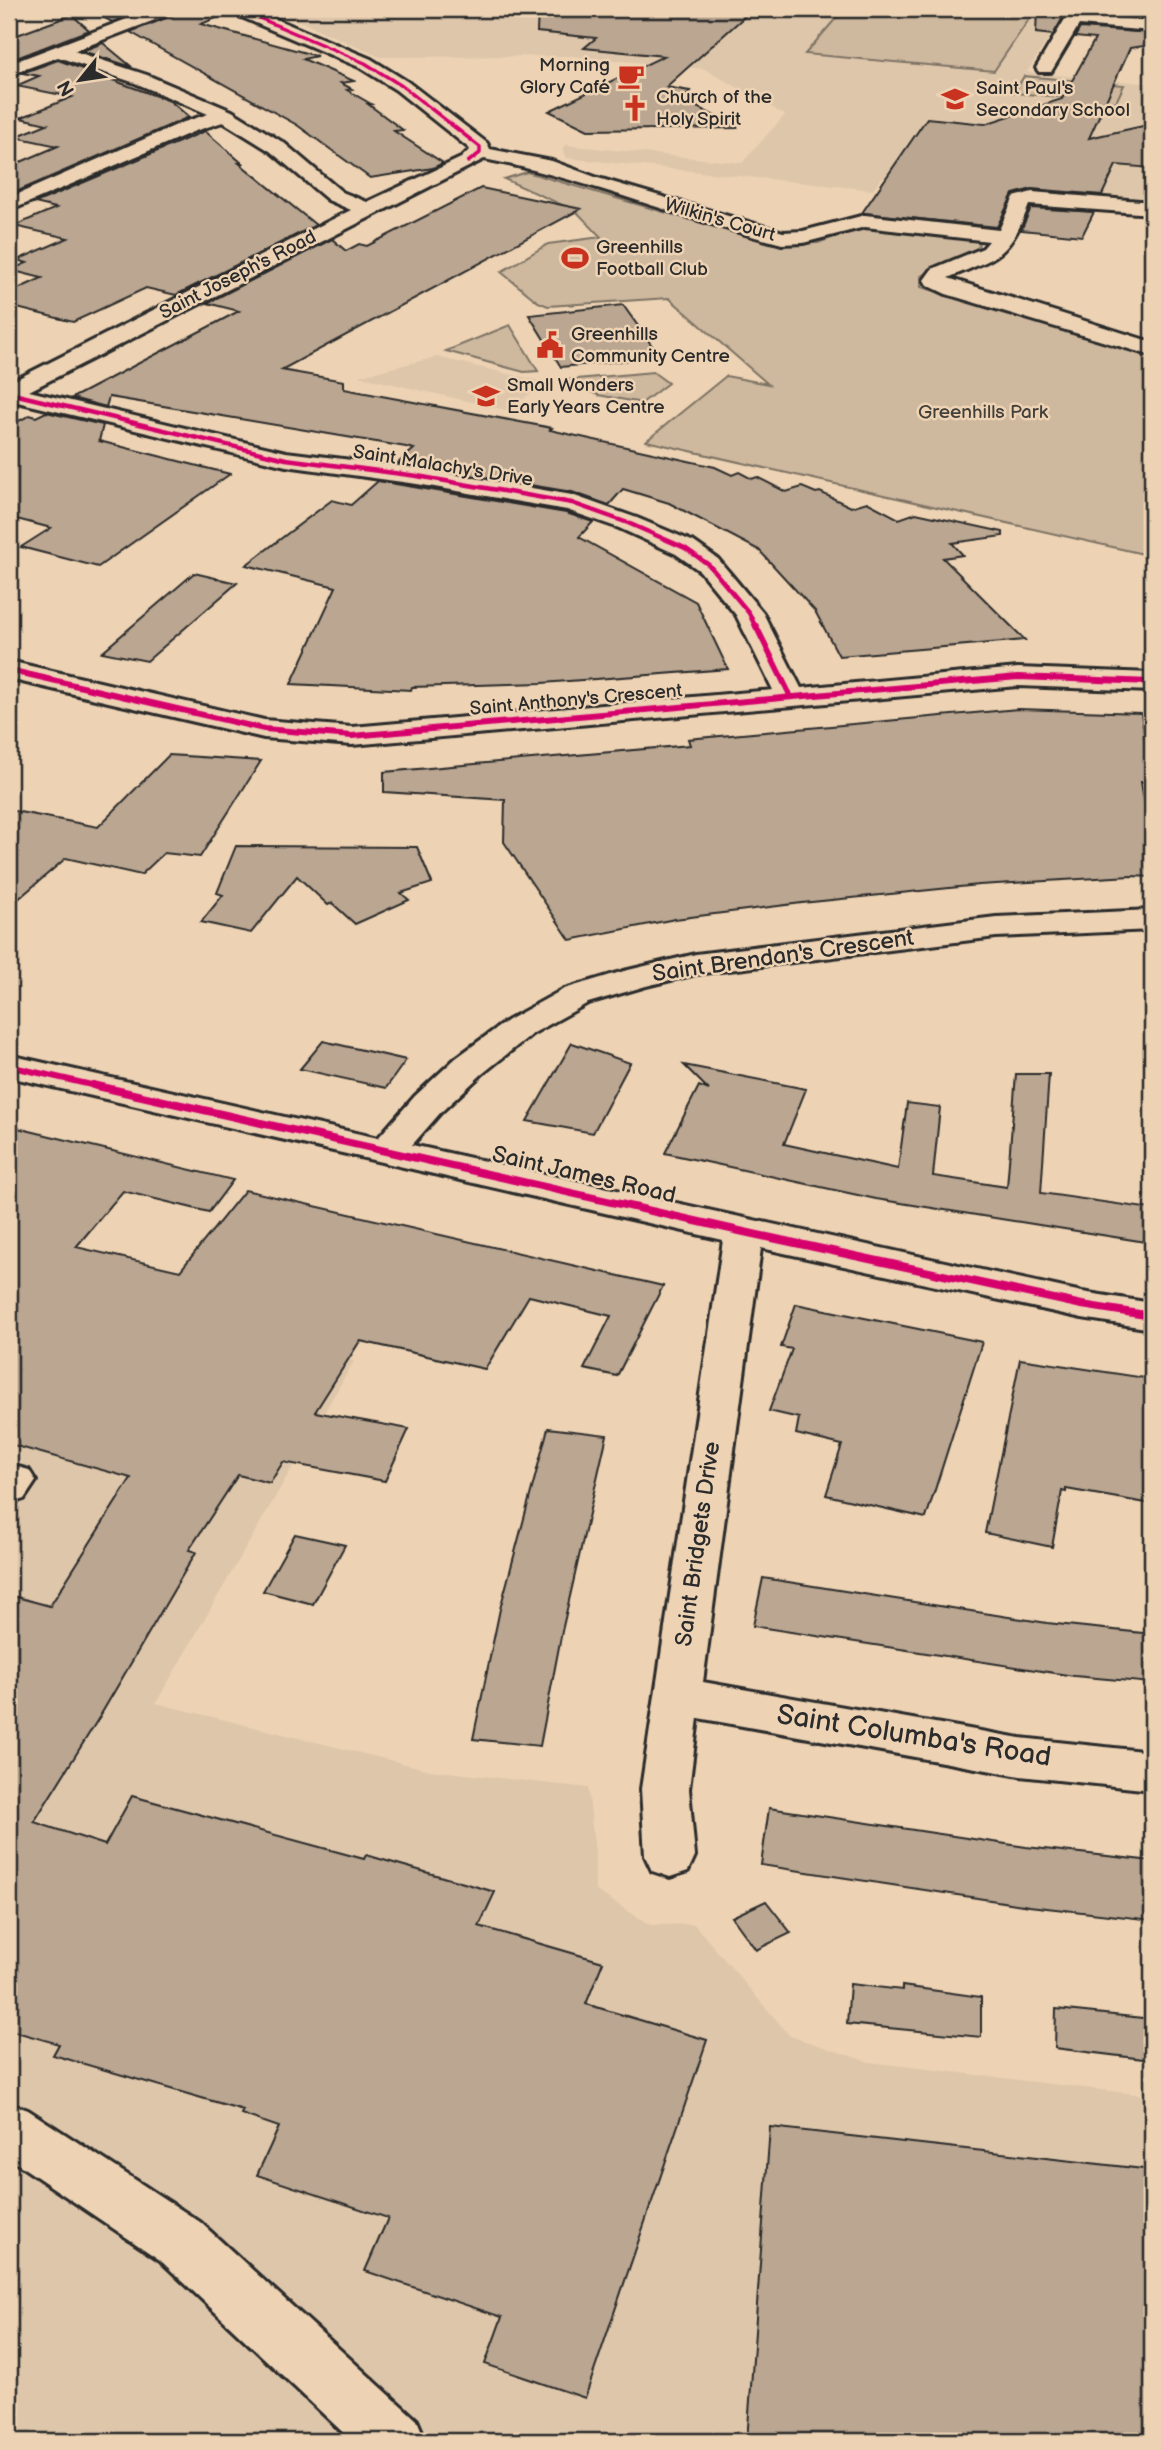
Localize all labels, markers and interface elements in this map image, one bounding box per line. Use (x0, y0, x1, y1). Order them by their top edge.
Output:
north arrow (46, 46, 116, 116)
place label: Morning Glory Café (520, 54, 610, 99)
cafe icon: Morning Glory Café (616, 61, 646, 91)
text: N (53, 76, 80, 100)
place label: Saint Paul's Secondary School (976, 77, 1130, 122)
school or university icon: Saint Paul's Secondary School (940, 84, 970, 114)
place label: Church of the Holy Spirit (656, 86, 772, 131)
church icon: Church of the Holy Spirit (620, 93, 650, 123)
street label: Wilkin's Court (662, 193, 778, 247)
street label: Saint Joseph's Road (156, 225, 320, 325)
place label: Greenhills Football Club (596, 236, 708, 281)
sports icon: Greenhills Football Club (560, 243, 590, 273)
place label: Greenhills Community Centre (571, 323, 730, 368)
public building icon: Greenhills Community Centre (535, 330, 565, 360)
place label: Small Wonders Early Years Centre (507, 374, 665, 419)
school or university icon: Small Wonders Early Years Centre (471, 381, 501, 411)
park label: Greenhills Park (918, 401, 1049, 424)
street label: Saint Malachy's Drive (351, 440, 535, 492)
street label: Saint Anthony's Crescent (469, 679, 683, 721)
street label: Saint Brendan's Crescent (650, 924, 916, 988)
street label: Saint James Road (489, 1140, 679, 1210)
street label: Saint Bridgets Drive (670, 1440, 726, 1648)
street label: Saint Columba's Road (774, 1698, 1054, 1774)

